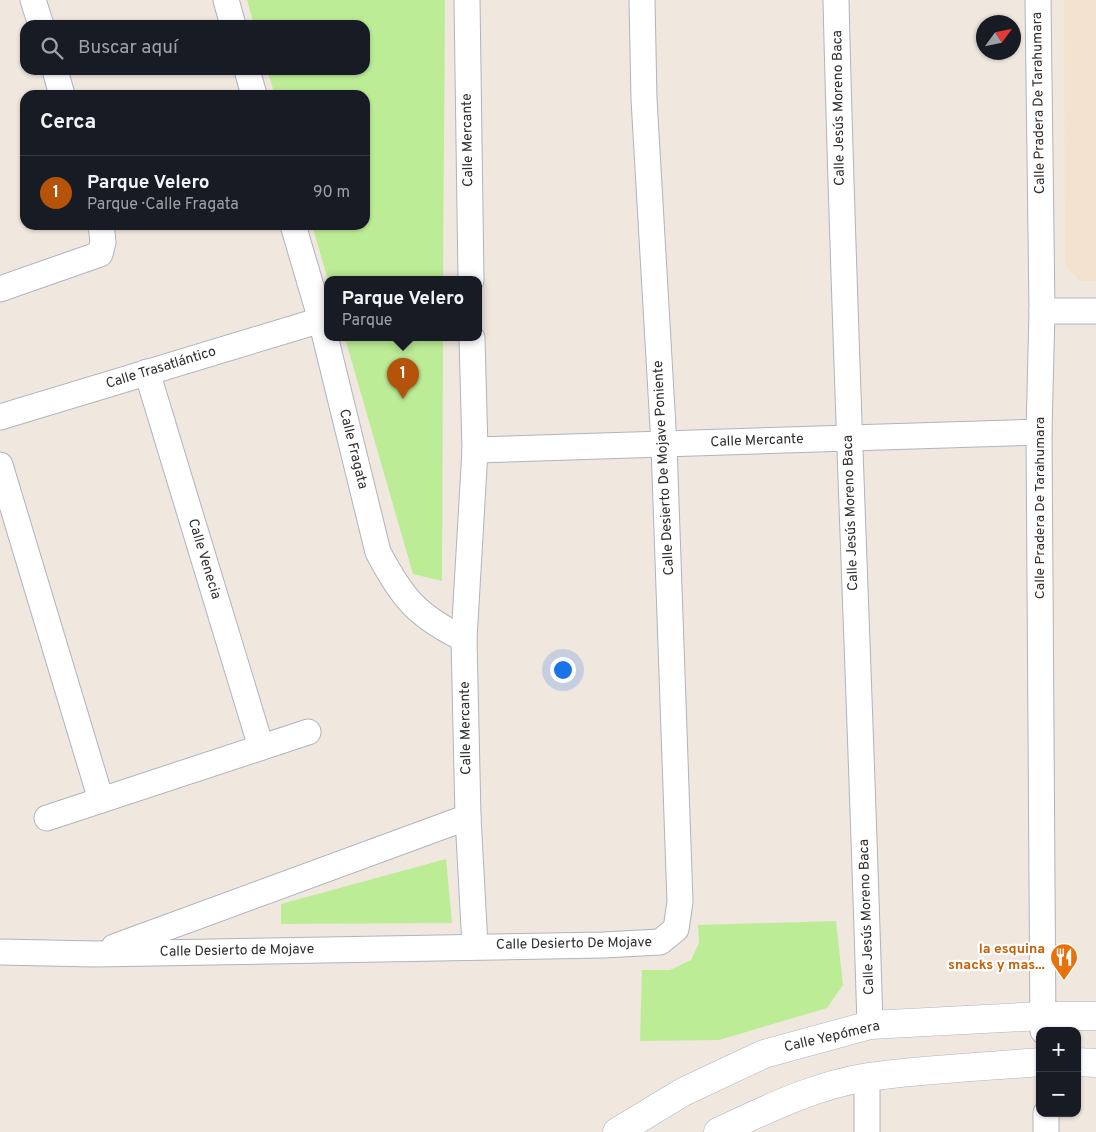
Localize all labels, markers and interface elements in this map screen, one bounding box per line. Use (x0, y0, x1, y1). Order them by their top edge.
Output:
street label: Calle Pradera De Tarahumara (1029, 12, 1049, 194)
north arrow (976, 15, 1021, 60)
search box (20, 20, 370, 75)
street label: Calle Jesús Moreno Baca (829, 30, 849, 186)
icon: search (38, 34, 66, 62)
text: Buscar aquí (78, 36, 178, 60)
street label: Calle Mercante (459, 93, 477, 187)
text: Cerca (40, 109, 96, 136)
text: Parque Velero (87, 171, 210, 195)
text: 1 (53, 183, 59, 203)
text: 90 m (313, 183, 350, 203)
text: Parque · Calle Fragata (87, 195, 239, 215)
popup (324, 276, 482, 341)
text: Parque Velero (342, 287, 464, 311)
text: Parque (342, 311, 392, 331)
street label: Calle Trasatlántico (104, 343, 218, 393)
pin: 1 (387, 358, 419, 399)
street label: Calle Desierto De Mojave Poniente (650, 360, 678, 576)
street label: Calle Fragata (335, 407, 371, 491)
street label: Calle Pradera De Tarahumara (1032, 417, 1049, 599)
street label: Calle Mercante (710, 431, 804, 451)
street label: Calle Jesús Moreno Baca (840, 435, 862, 591)
street label: Calle Venecia (184, 517, 224, 601)
your location (550, 657, 576, 683)
street label: Calle Mercante (457, 681, 475, 775)
street label: Calle Jesús Moreno Baca (856, 839, 878, 995)
street label: Calle Desierto De Mojave (496, 934, 652, 954)
street label: Calle Desierto de Mojave (160, 941, 314, 961)
place label: la esquina snacks y mas... (948, 941, 1045, 974)
restaurant icon: la esquina snacks y mas... (1049, 942, 1079, 981)
street label: Calle Yepómera (783, 1018, 881, 1056)
map controls (1036, 1027, 1081, 1117)
button: + (1036, 1027, 1081, 1072)
button: − (1036, 1072, 1081, 1117)

